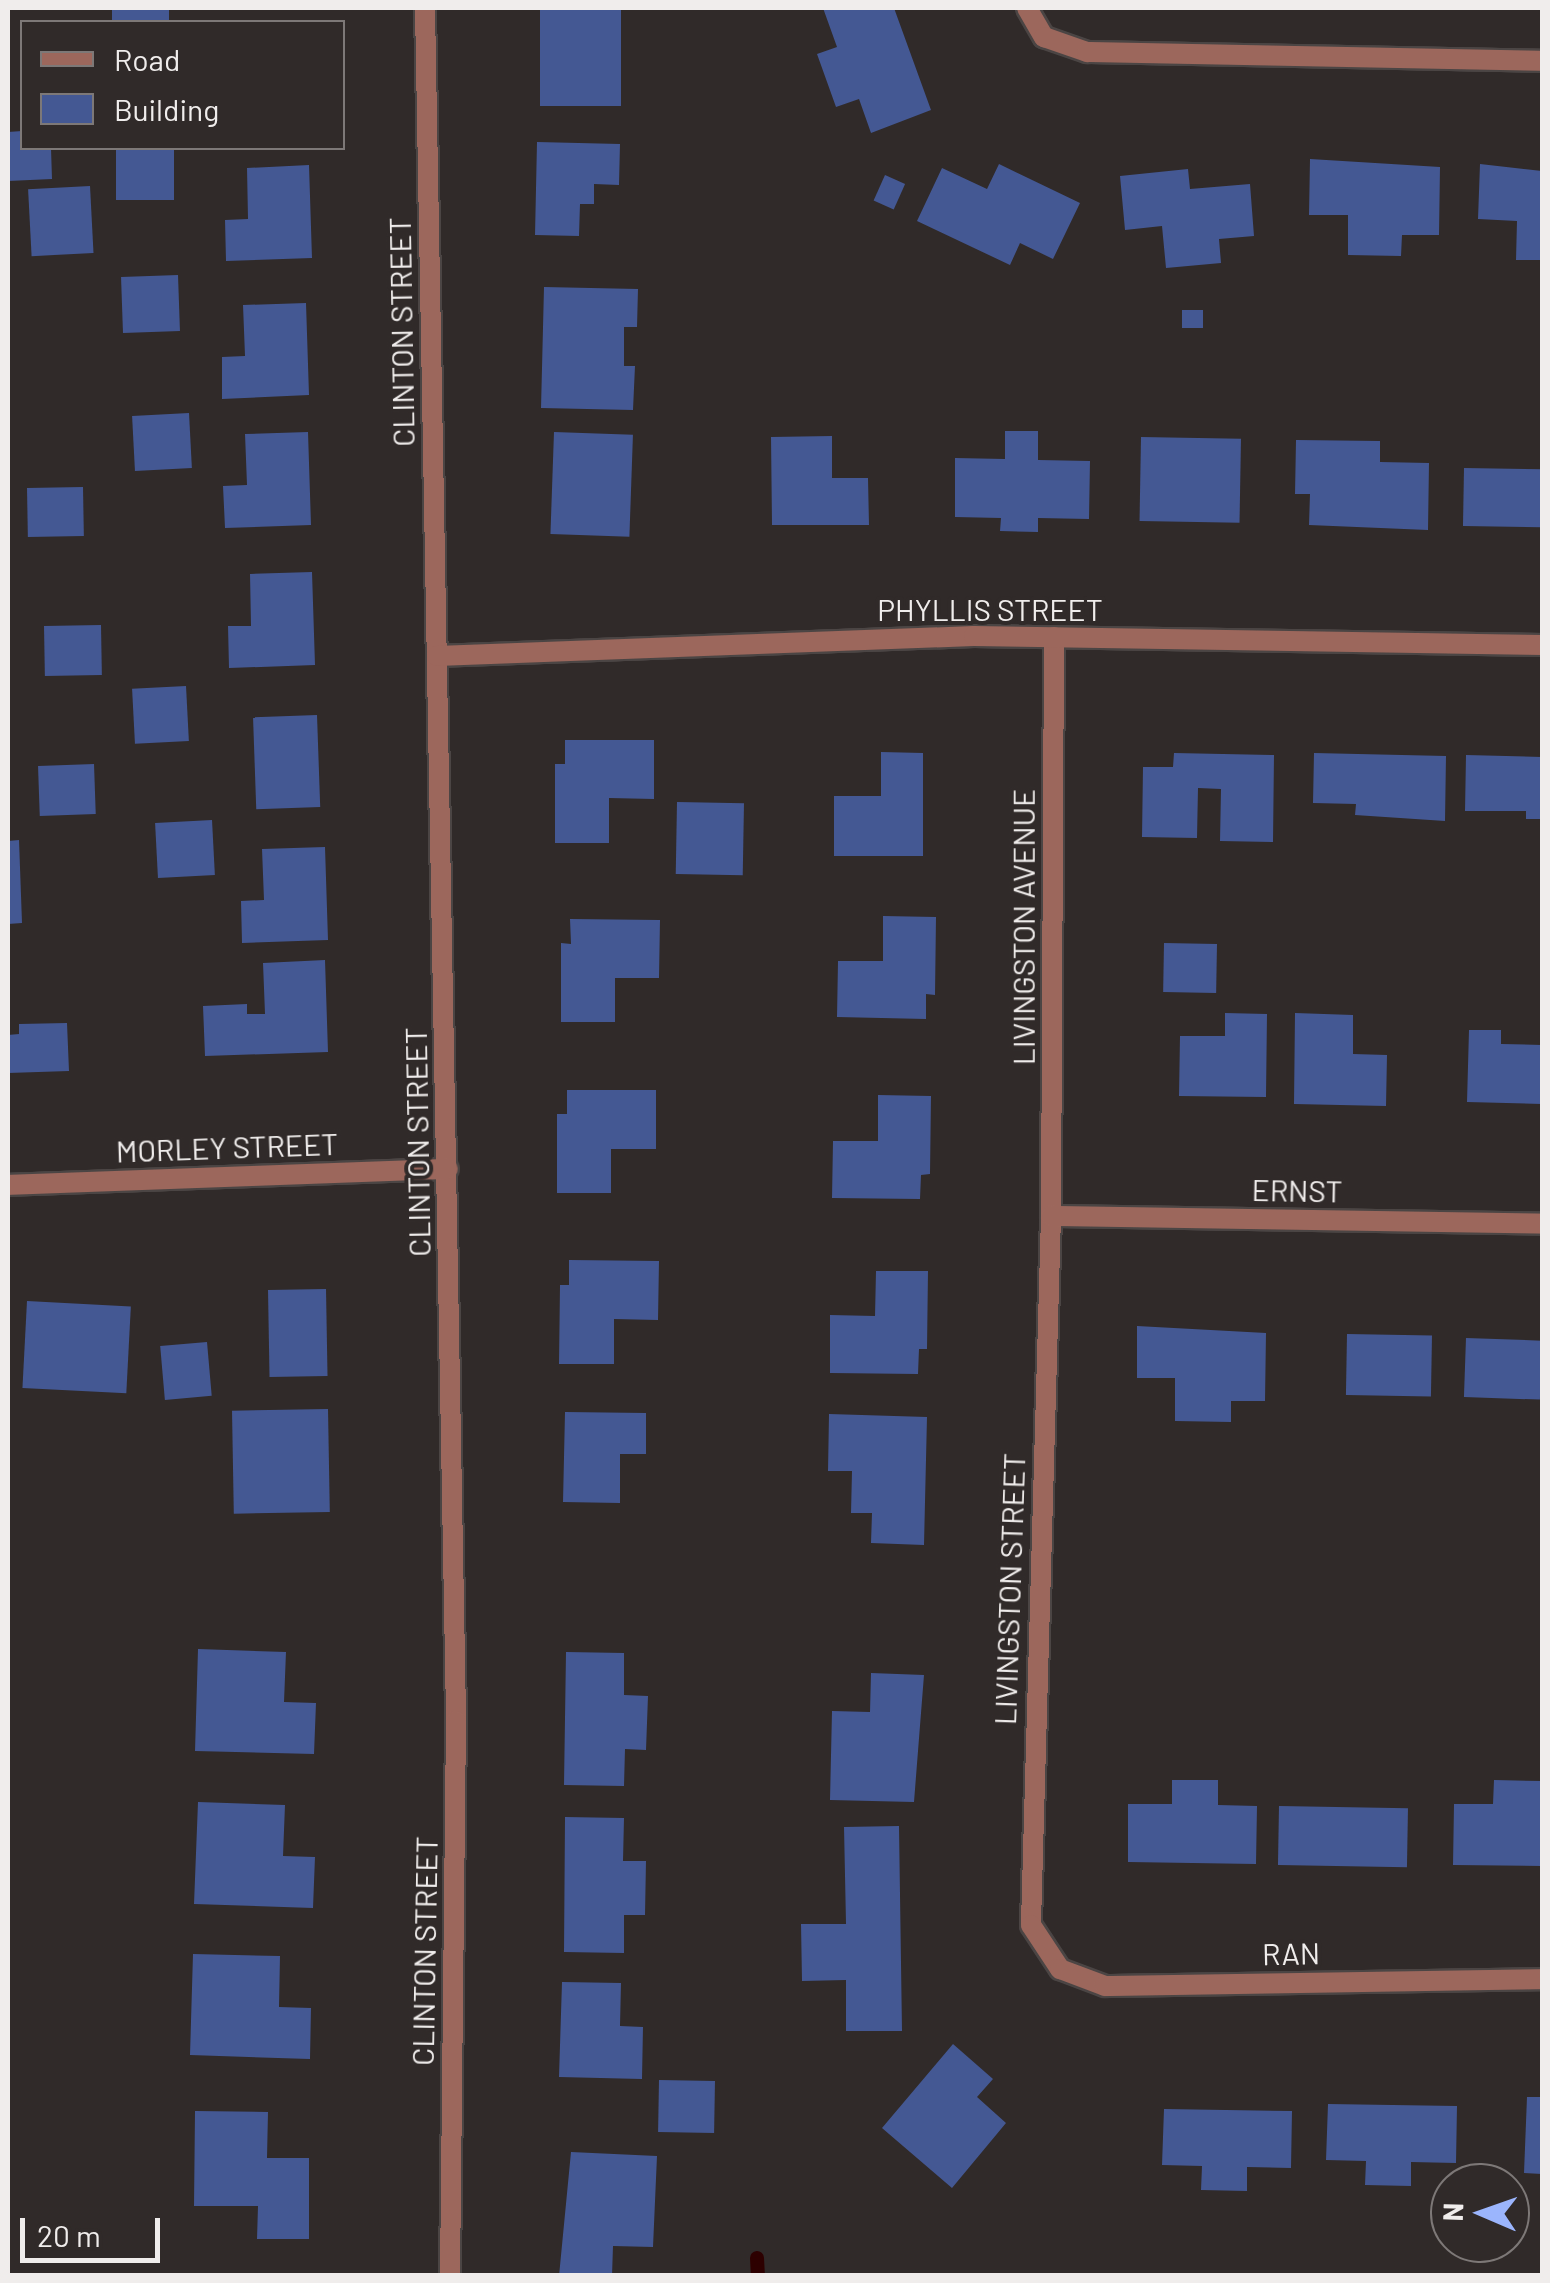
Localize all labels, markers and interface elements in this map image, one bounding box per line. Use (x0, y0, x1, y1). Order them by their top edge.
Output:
legend (20, 20, 345, 150)
text: Road (114, 41, 180, 77)
text: Building (114, 91, 219, 127)
street label: CLINTON STREET (381, 217, 421, 447)
street label: PHYLLIS STREET (877, 591, 1103, 627)
street label: LIVINGSTON AVENUE (1005, 789, 1041, 1065)
street label: CLINTON STREET (397, 1027, 437, 1257)
street label: MORLEY STREET (115, 1125, 339, 1169)
street label: ERNST (1251, 1171, 1343, 1209)
street label: LIVINGSTON STREET (986, 1452, 1032, 1726)
street label: CLINTON STREET (404, 1836, 444, 2066)
street label: RAN (1262, 1934, 1320, 1972)
north arrow (1430, 2163, 1530, 2263)
scale bar (25, 2198, 165, 2260)
text: N (1435, 2202, 1469, 2222)
text: 20 m (37, 2217, 101, 2253)

